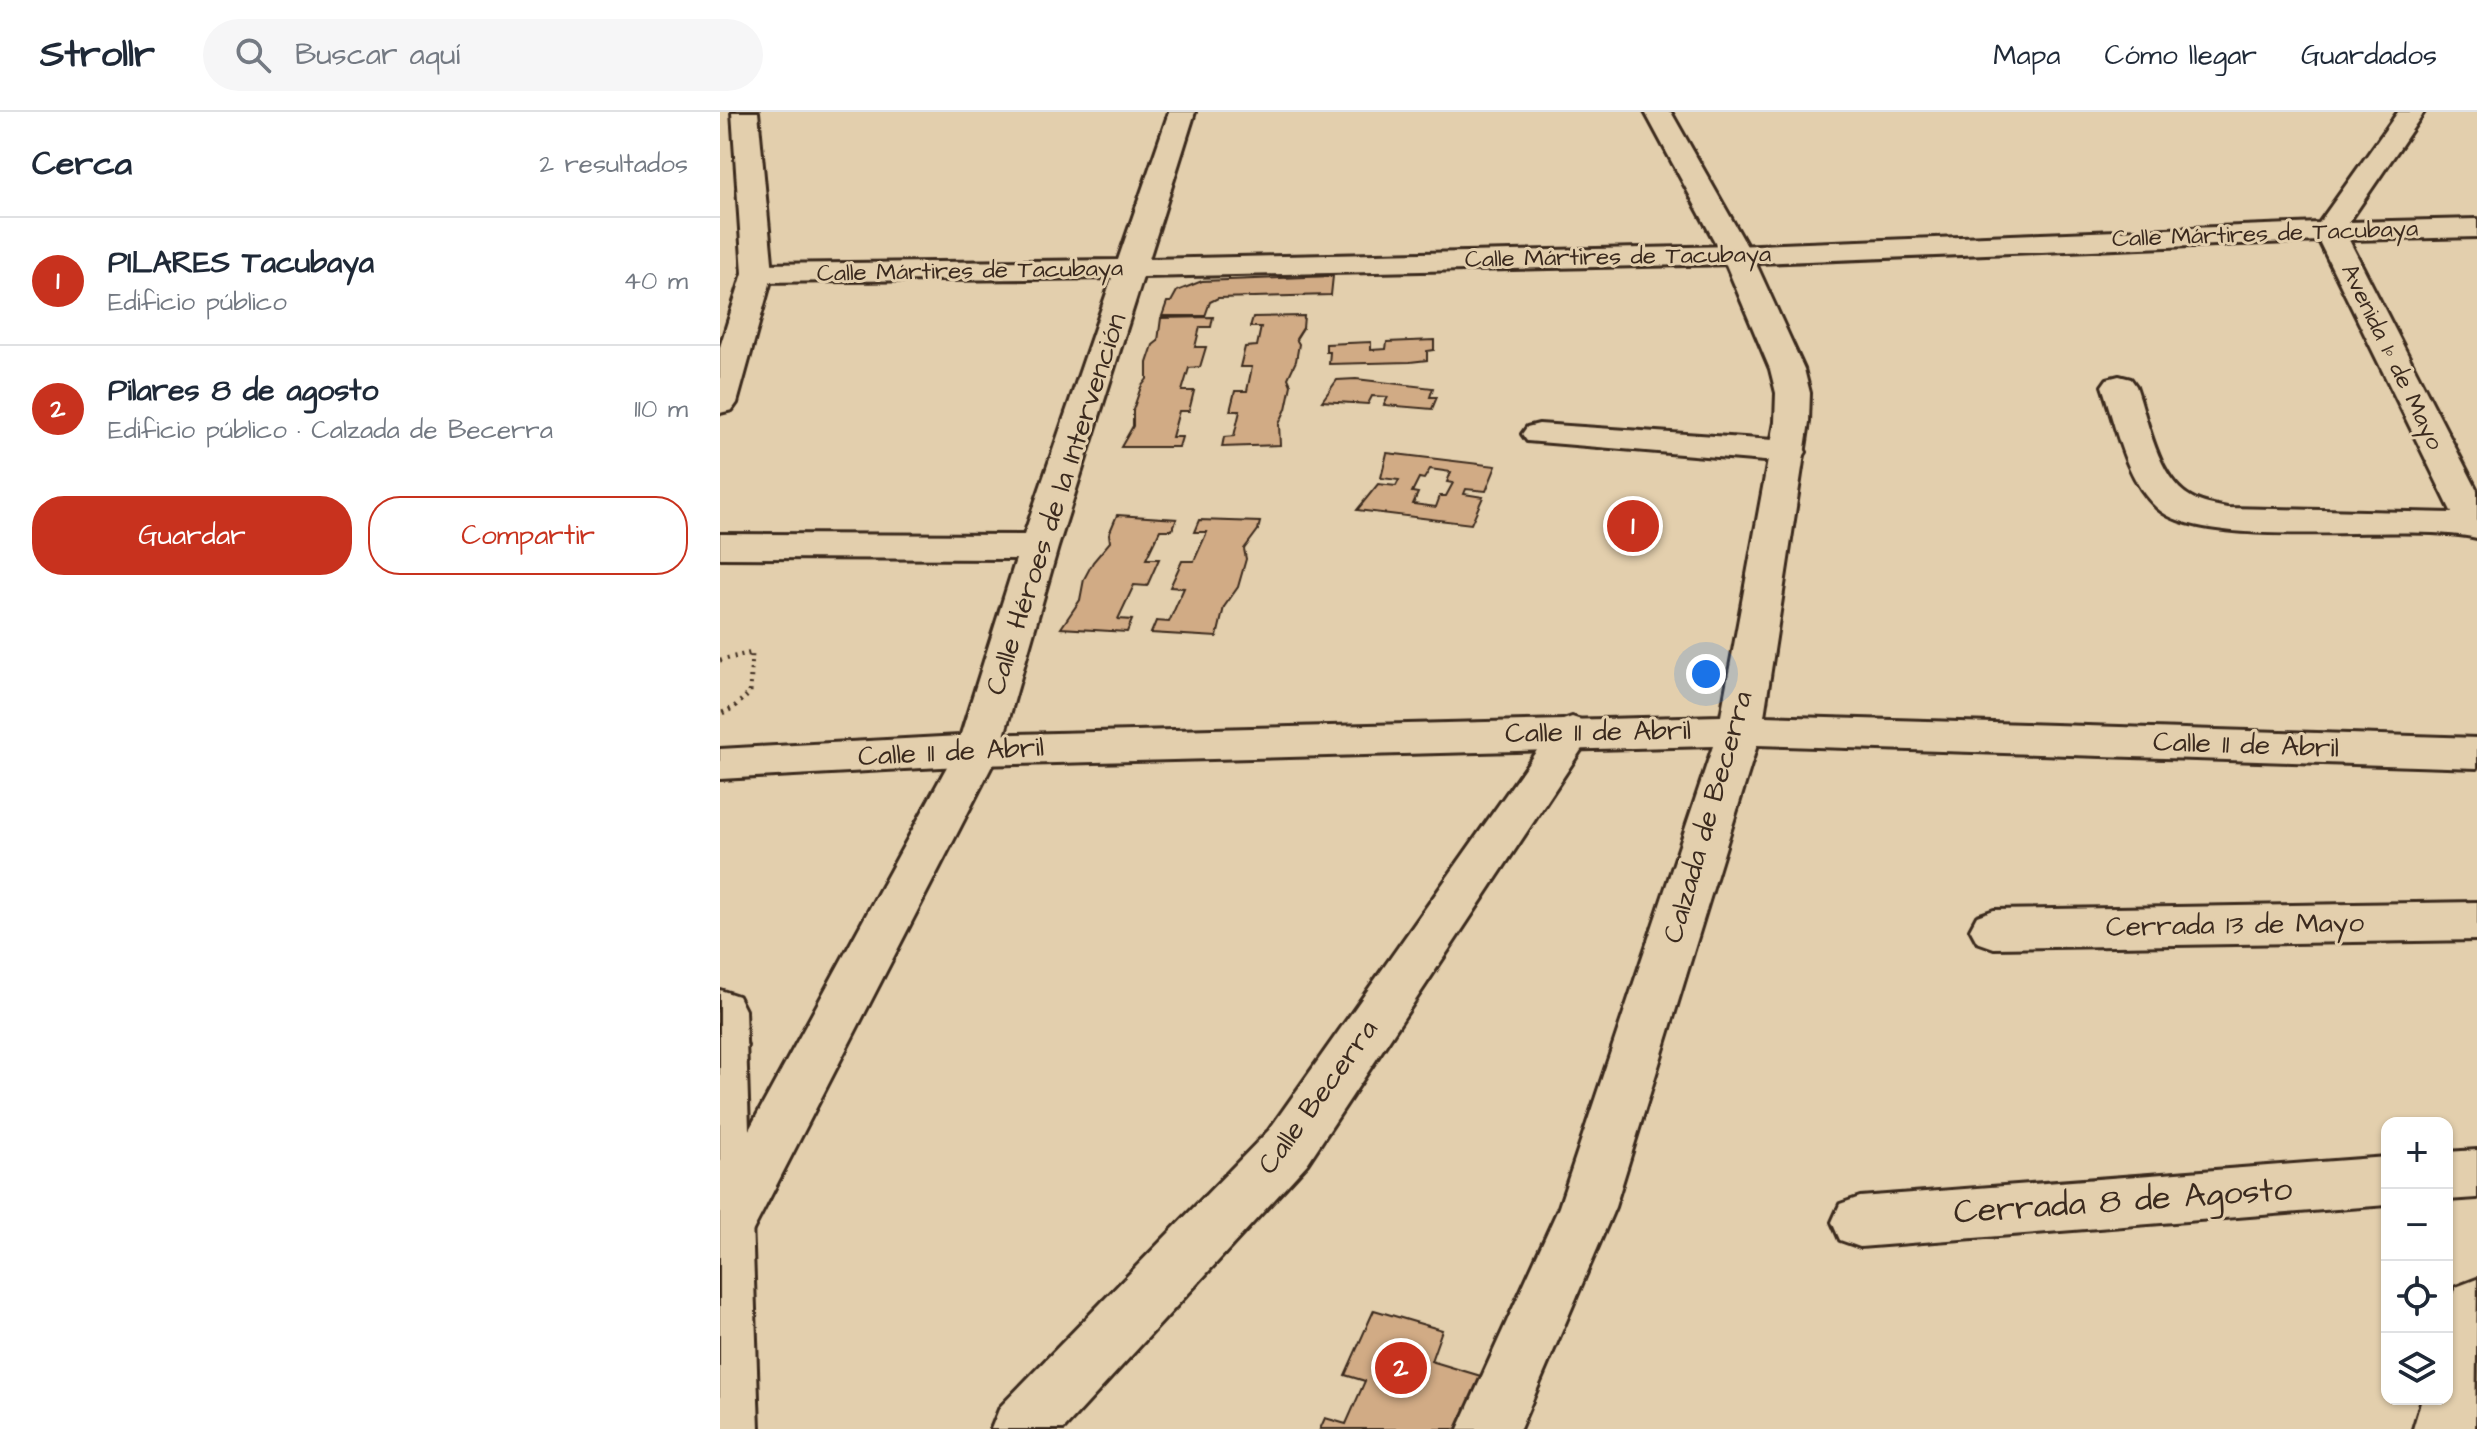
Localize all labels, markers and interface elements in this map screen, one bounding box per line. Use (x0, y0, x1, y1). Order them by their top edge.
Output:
search box (203, 19, 763, 91)
text: Strollr (40, 29, 155, 81)
icon: search (231, 33, 275, 77)
text: Buscar aquí (295, 34, 460, 76)
text: Mapa (1993, 36, 2061, 75)
text: Cómo llegar (2105, 36, 2257, 75)
text: Guardados (2301, 36, 2437, 75)
text: Cerca (32, 140, 132, 188)
text: 2 resultados (539, 146, 688, 182)
street label: Calle Mártires de Tacubaya (2111, 212, 2419, 257)
street label: Calle Mártires de Tacubaya (1465, 237, 1771, 278)
text: PILARES Tacubaya (108, 242, 374, 284)
street label: Calle Mártires de Tacubaya (817, 251, 1123, 292)
street label: Avenida 1º de Mayo (2331, 258, 2452, 457)
text: 1 (56, 263, 60, 299)
text: 40 m (623, 263, 688, 299)
text: Edificio público (108, 284, 287, 320)
street label: Calle Héroes de la Intervención (976, 308, 1136, 700)
text: Pilares 8 de agosto (108, 370, 378, 412)
text: 2 (51, 391, 65, 427)
text: 110 m (634, 391, 688, 427)
text: Edificio público · Calzada de Becerra (108, 412, 553, 448)
button: Guardar (32, 496, 352, 575)
button: Compartir (368, 496, 688, 575)
pin: 1 (1607, 496, 1659, 556)
your location (1686, 654, 1726, 694)
street label: Calzada de Becerra (1653, 687, 1763, 947)
street label: Calle 11 de Abril (1505, 711, 1691, 753)
street label: Calle 11 de Abril (2152, 722, 2340, 768)
street label: Calle 11 de Abril (857, 728, 1045, 776)
street label: Cerrada 13 de Mayo (2106, 903, 2365, 949)
street label: Calle Becerra (1249, 1012, 1387, 1182)
map controls (2381, 1117, 2453, 1405)
button: + (2381, 1117, 2453, 1189)
street label: Cerrada 8 de Agosto (1952, 1165, 2294, 1238)
button: − (2381, 1189, 2453, 1261)
button: locate (2381, 1261, 2453, 1333)
button: layers (2381, 1333, 2453, 1405)
pin: 2 (1375, 1338, 1427, 1398)

